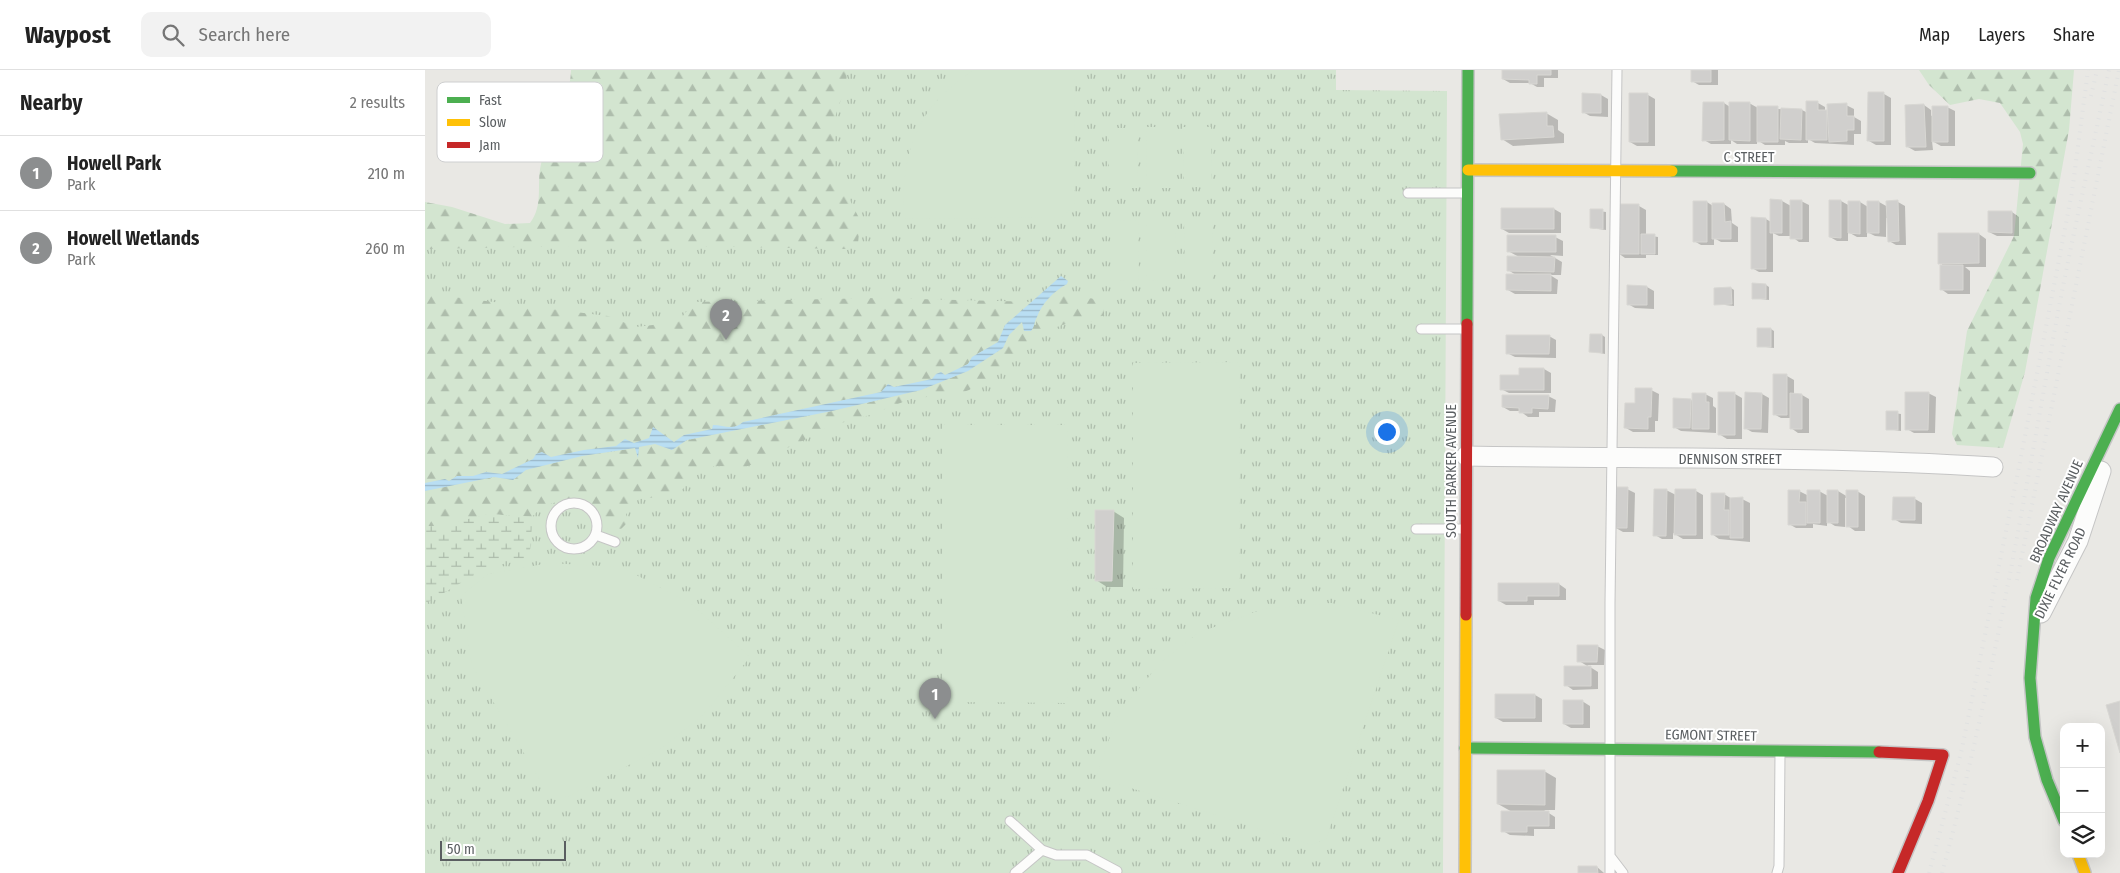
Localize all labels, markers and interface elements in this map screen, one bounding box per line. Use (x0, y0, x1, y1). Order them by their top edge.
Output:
search box (141, 12, 491, 57)
text: Waypost (25, 21, 111, 49)
icon: search (159, 21, 187, 49)
text: Search here (199, 23, 290, 46)
text: Map (1919, 24, 1950, 46)
text: Layers (1978, 24, 2025, 46)
text: Share (2053, 24, 2095, 46)
legend (437, 82, 603, 162)
text: Nearby (20, 90, 82, 116)
text: Fast (479, 92, 502, 109)
text: 2 results (350, 93, 405, 112)
text: Slow (479, 114, 506, 131)
text: Jam (479, 137, 500, 154)
street label: C STREET (1724, 149, 1775, 166)
text: Howell Park (67, 152, 161, 175)
text: 1 (33, 164, 39, 183)
text: 210 m (368, 164, 405, 183)
text: Park (67, 175, 95, 194)
text: Howell Wetlands (67, 227, 199, 250)
text: 2 (32, 239, 40, 258)
text: 260 m (366, 239, 405, 258)
text: Park (67, 250, 95, 269)
pin: 2 (710, 299, 742, 340)
street label: SOUTH BARKER AVENUE (1443, 404, 1460, 538)
your location (1374, 419, 1400, 445)
street label: DENNISON STREET (1678, 451, 1782, 468)
street label: BROADWAY AVENUE (2026, 457, 2087, 565)
street label: DIXIE FLYER ROAD (2031, 525, 2090, 622)
pin: 1 (919, 678, 951, 719)
map controls (2060, 723, 2105, 858)
button: + (2060, 723, 2105, 768)
street label: EGMONT STREET (1665, 726, 1757, 745)
button: − (2060, 768, 2105, 813)
button: layers (2060, 813, 2105, 858)
scale bar (440, 838, 566, 861)
text: 50 m (447, 841, 475, 858)

